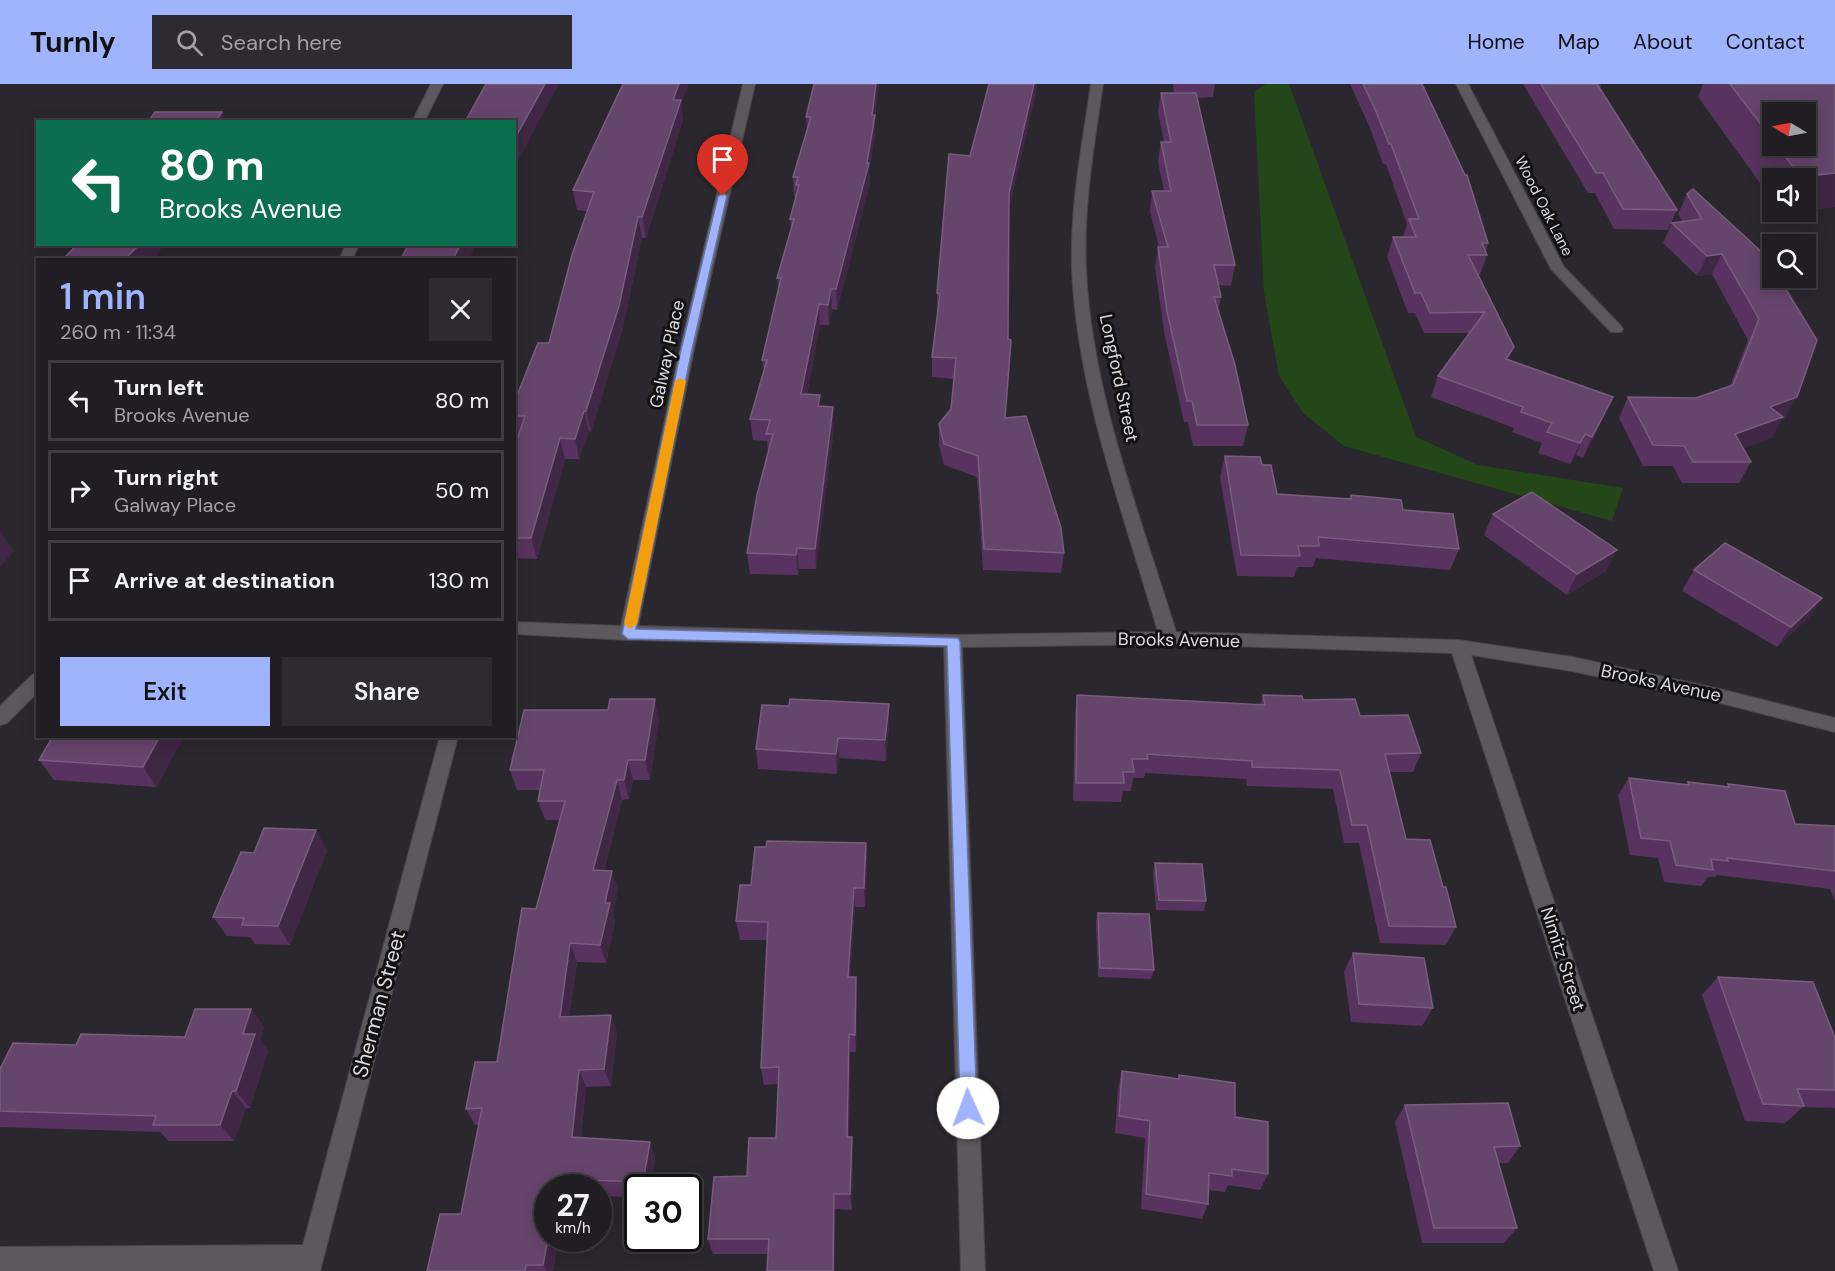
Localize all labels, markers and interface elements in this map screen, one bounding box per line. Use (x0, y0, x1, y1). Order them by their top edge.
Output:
search box (152, 15, 572, 69)
text: Turnly (30, 24, 116, 61)
icon: search (173, 26, 206, 59)
text: Search here (221, 28, 342, 57)
text: Home (1467, 28, 1525, 56)
text: Map (1558, 28, 1600, 56)
text: About (1633, 28, 1693, 56)
text: Contact (1726, 28, 1805, 56)
north arrow (1762, 102, 1816, 156)
map controls (1762, 102, 1816, 288)
pin (697, 134, 748, 196)
text: 80 m (159, 138, 265, 193)
icon: arrive (706, 143, 739, 176)
icon: left (60, 144, 138, 222)
street label: Wood Oak Lane (1510, 153, 1578, 259)
button: sound (1762, 168, 1816, 222)
text: Brooks Avenue (159, 191, 342, 226)
button: search (1762, 234, 1816, 288)
text: 1 min (60, 273, 146, 320)
button: close (429, 278, 492, 341)
street label: Galway Place (644, 298, 690, 410)
street label: Longford Street (1094, 312, 1144, 444)
text: 260 m · 11:34 (60, 319, 176, 345)
text: Turn left (114, 373, 204, 402)
icon: left (63, 384, 96, 417)
text: 80 m (435, 386, 489, 415)
text: Brooks Avenue (114, 402, 250, 428)
text: Turn right (114, 463, 219, 492)
icon: right (63, 474, 96, 507)
text: 50 m (435, 476, 489, 505)
text: Galway Place (114, 492, 236, 518)
icon: arrive (63, 564, 96, 597)
text: Arrive at destination (114, 566, 335, 595)
text: 130 m (429, 566, 489, 595)
street label: Brooks Avenue (1118, 627, 1240, 653)
button: Exit (60, 657, 270, 726)
button: Share (282, 657, 492, 726)
street label: Brooks Avenue (1599, 659, 1723, 707)
street label: Nimitz Street (1535, 904, 1591, 1014)
street label: Sherman Street (346, 927, 412, 1081)
position arrow (936, 1076, 1000, 1140)
speed limit sign: 30 (624, 1174, 702, 1252)
text: 27 (556, 1186, 590, 1225)
text: km/h (555, 1218, 591, 1238)

